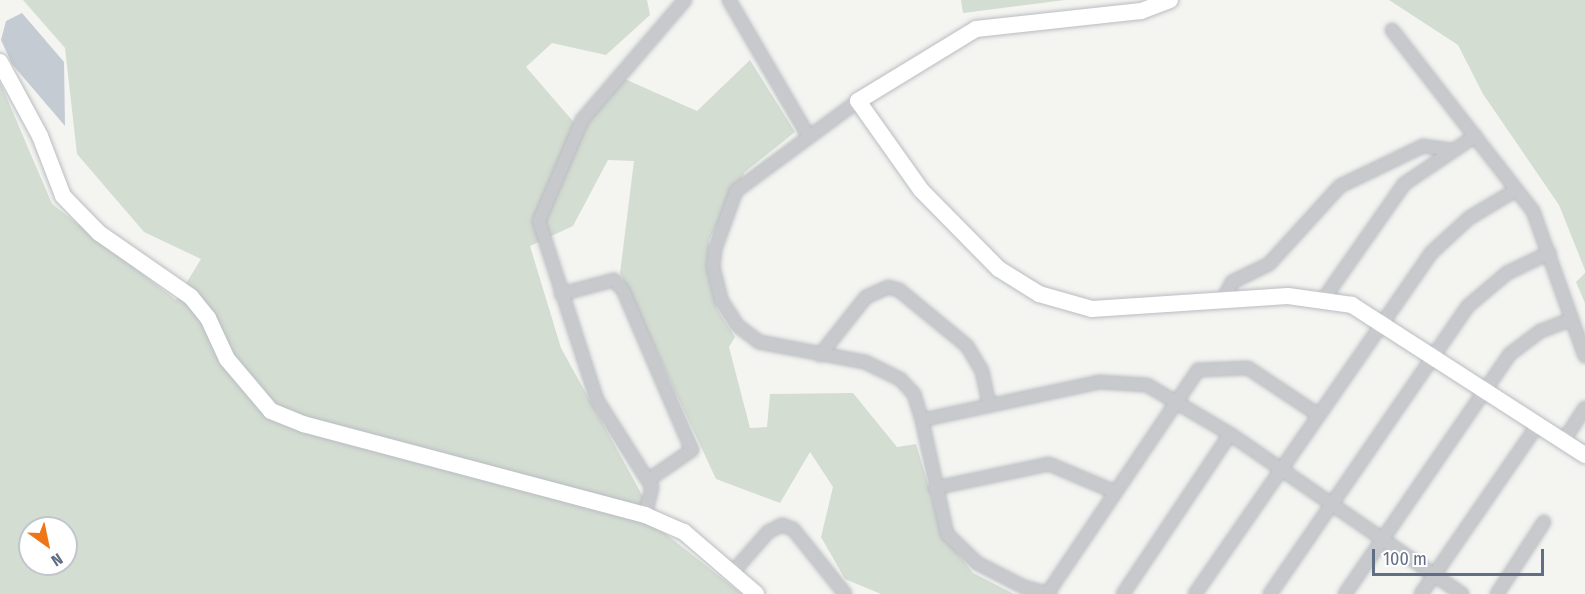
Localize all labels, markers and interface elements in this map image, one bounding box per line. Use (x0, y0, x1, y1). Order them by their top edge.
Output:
north arrow (18, 516, 78, 576)
scale bar (1375, 537, 1548, 575)
text: 100 m (1383, 548, 1427, 570)
text: N (48, 549, 66, 570)

